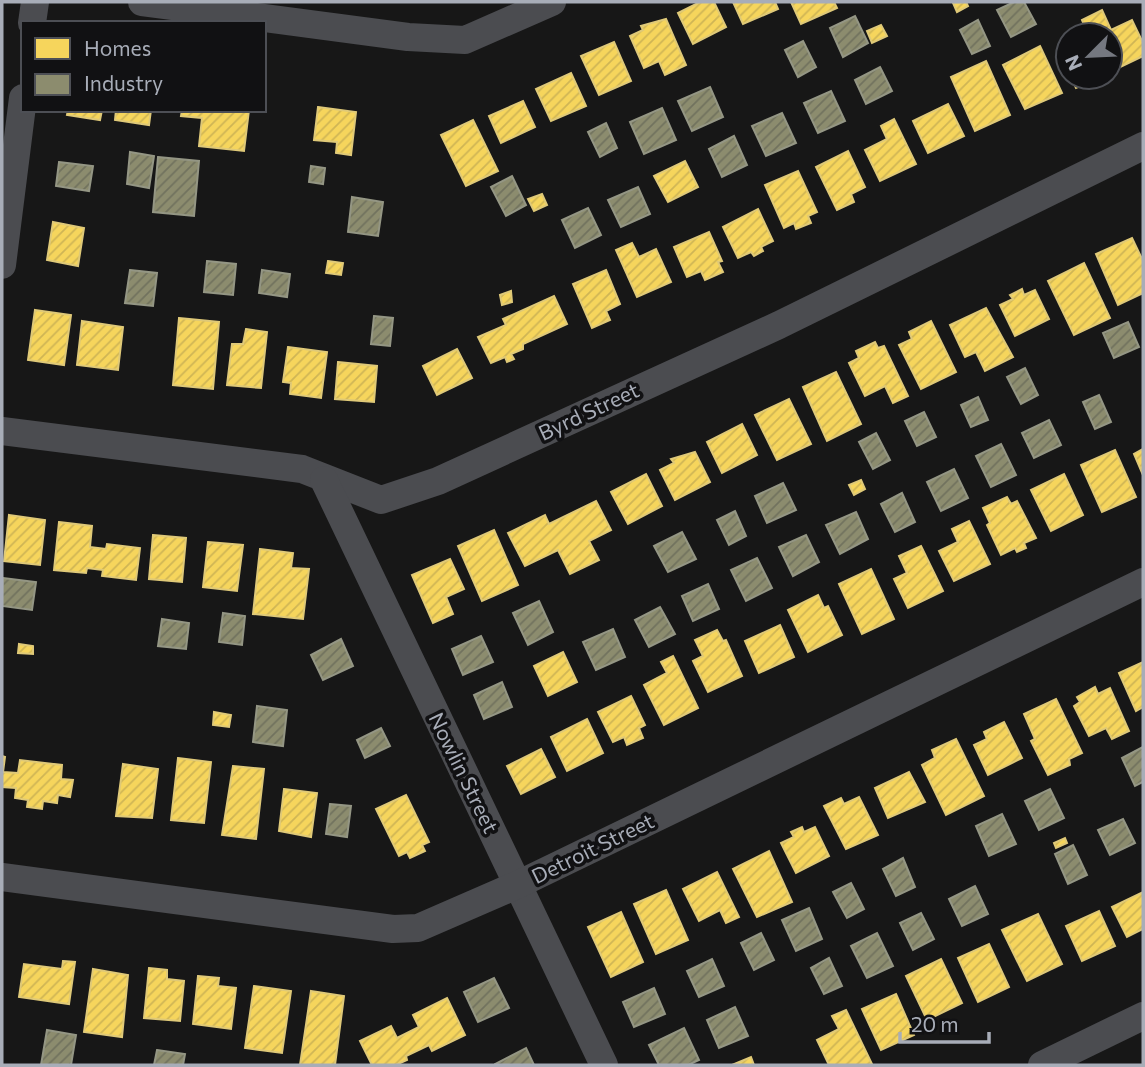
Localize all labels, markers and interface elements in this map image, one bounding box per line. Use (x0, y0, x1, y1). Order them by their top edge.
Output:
legend (21, 21, 266, 112)
north arrow (1054, 21, 1124, 91)
text: Homes (84, 35, 151, 60)
text: N (1060, 52, 1086, 74)
text: Industry (84, 70, 163, 95)
street label: Byrd Street (534, 377, 643, 445)
street label: Nowlin Street (424, 708, 504, 837)
street label: Detroit Street (527, 807, 658, 888)
scale bar (900, 1000, 989, 1044)
text: 20 m (911, 1011, 959, 1036)

